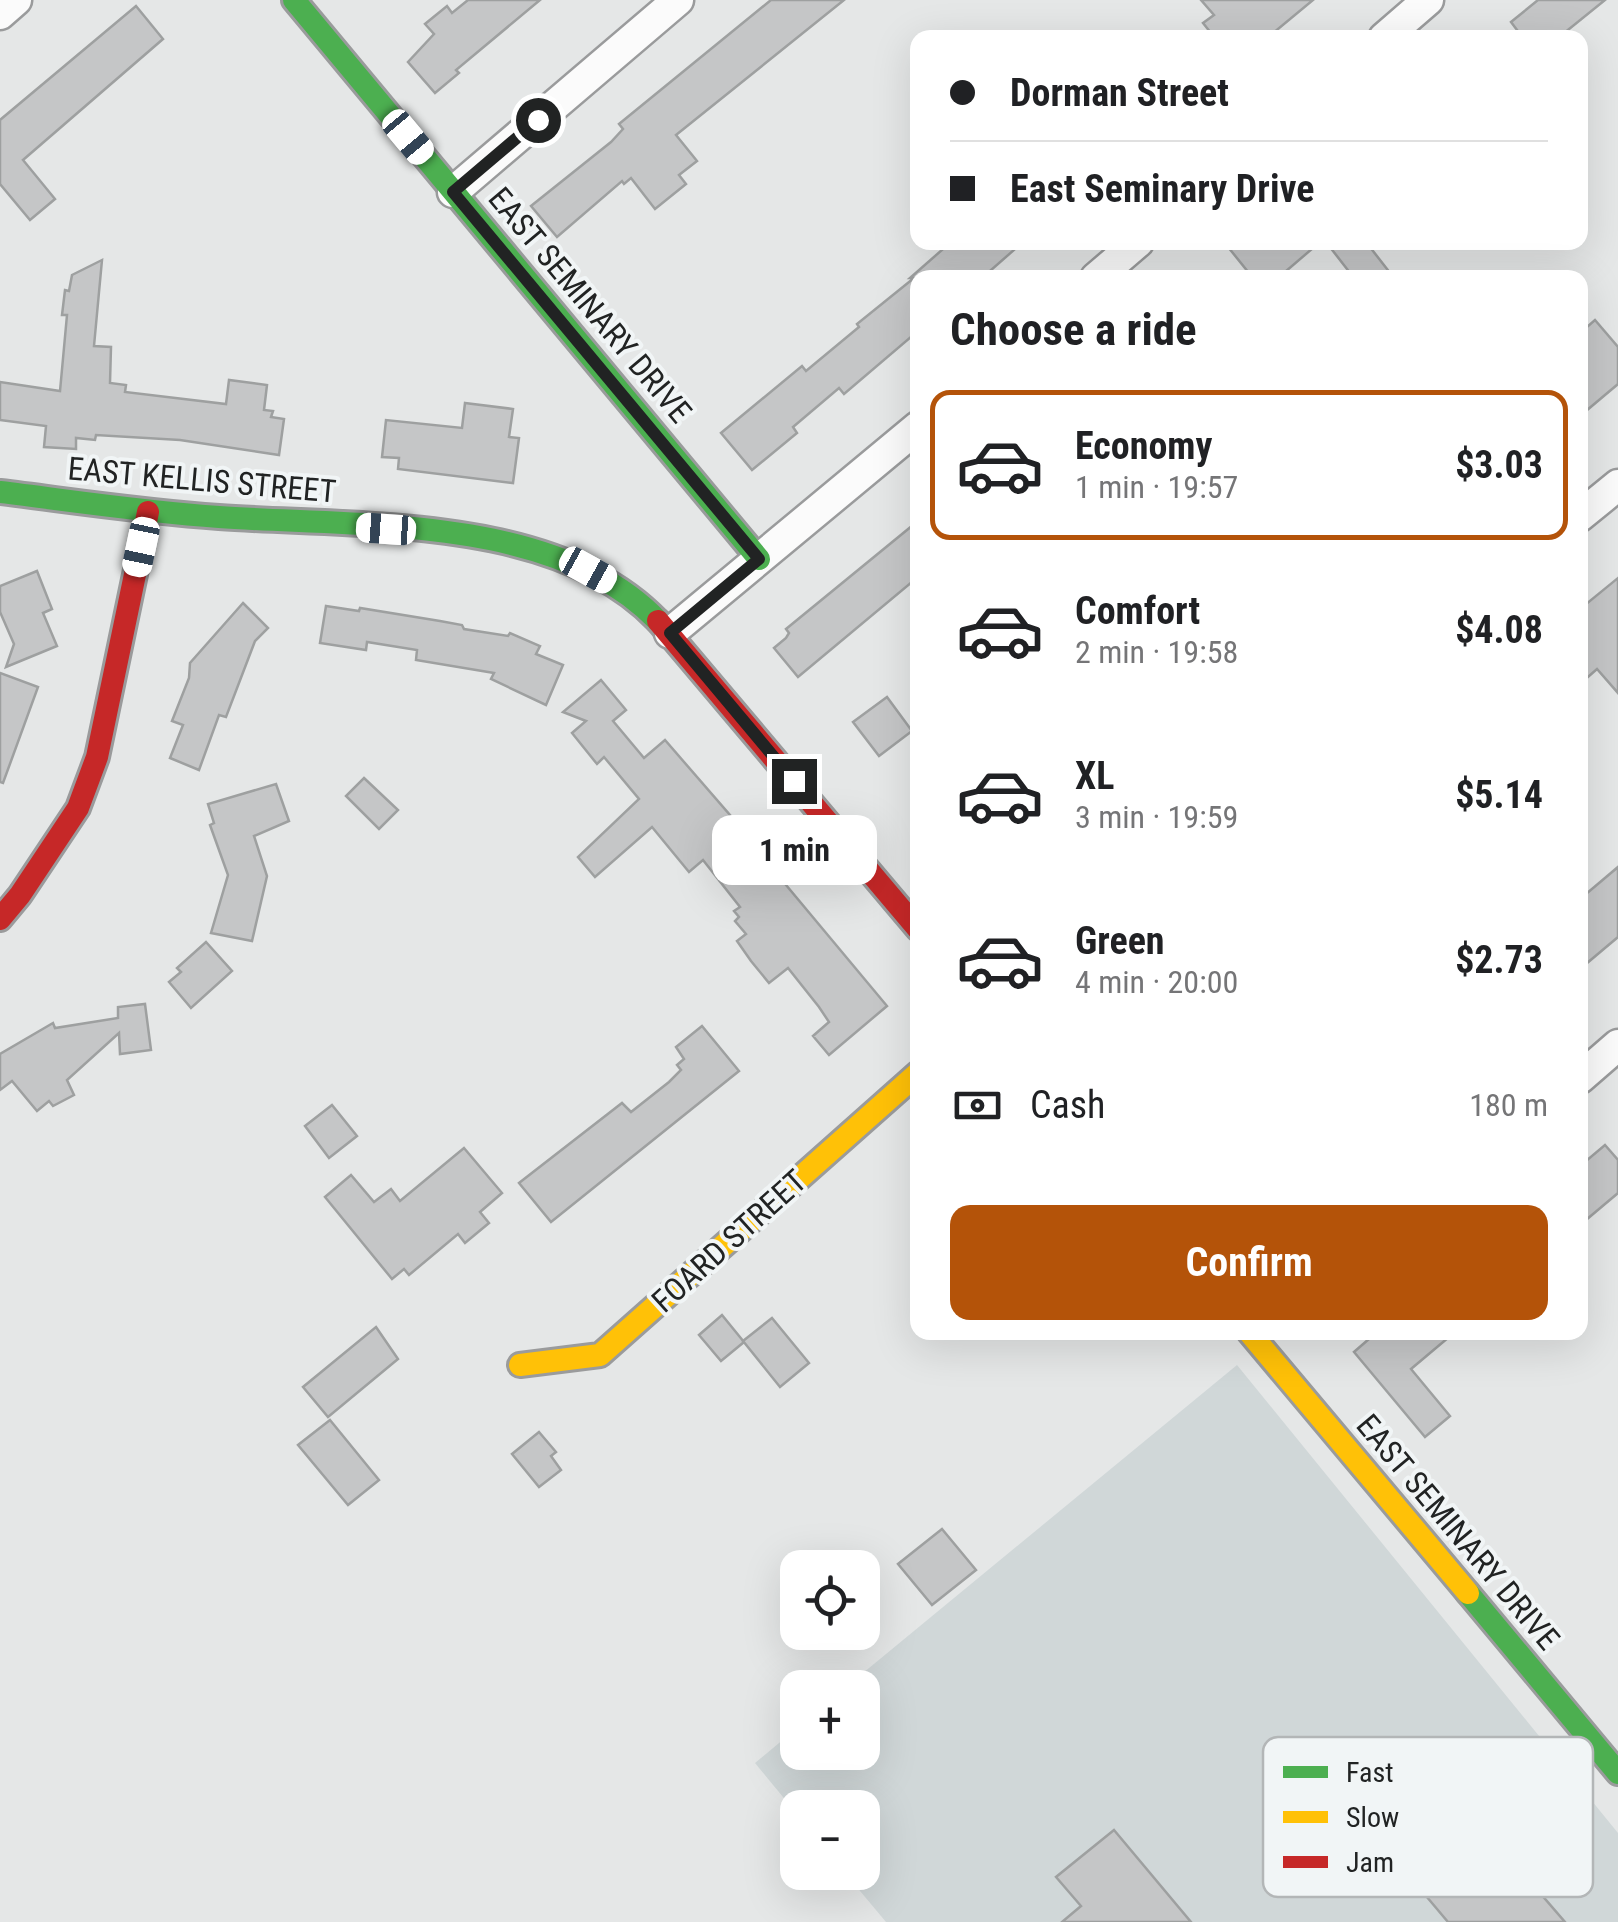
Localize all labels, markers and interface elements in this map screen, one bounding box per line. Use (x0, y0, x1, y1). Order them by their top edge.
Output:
text: Dorman Street (1010, 71, 1229, 115)
route start (516, 98, 561, 143)
car (377, 104, 439, 170)
text: East Seminary Drive (1010, 167, 1314, 211)
street label: EAST SEMINARY DRIVE (481, 180, 699, 430)
text: Choose a ride (950, 303, 1197, 356)
icon: car (955, 420, 1045, 510)
text: Economy (1075, 424, 1212, 468)
text: $3.03 (1455, 443, 1543, 487)
street label: EAST KELLIS STREET (66, 449, 338, 511)
text: 1 min · 19:57 (1075, 468, 1238, 506)
car (355, 512, 417, 546)
car (120, 515, 162, 579)
car (554, 542, 622, 598)
icon: car (955, 585, 1045, 675)
text: Comfort (1075, 589, 1200, 633)
text: $4.08 (1455, 608, 1543, 652)
text: 2 min · 19:58 (1075, 633, 1238, 671)
icon: car (955, 750, 1045, 840)
text: XL (1075, 754, 1114, 798)
route end (772, 759, 817, 804)
text: $5.14 (1455, 773, 1543, 817)
text: 3 min · 19:59 (1075, 798, 1238, 836)
callout: 1 min (712, 816, 876, 886)
text: 1 min (759, 831, 830, 869)
icon: car (955, 915, 1045, 1005)
text: Green (1075, 919, 1165, 963)
text: $2.73 (1455, 938, 1543, 982)
text: 4 min · 20:00 (1075, 963, 1238, 1001)
icon: cash (950, 1078, 1005, 1133)
text: Cash (1030, 1083, 1105, 1127)
text: 180 m (1469, 1086, 1548, 1124)
street label: FOARD STREET (644, 1162, 814, 1320)
button: Confirm (950, 1205, 1548, 1320)
street label: EAST SEMINARY DRIVE (1349, 1407, 1567, 1657)
map controls (780, 1550, 880, 1890)
button: locate (780, 1550, 880, 1650)
button: + (780, 1670, 880, 1770)
legend (1263, 1737, 1593, 1897)
text: Fast (1346, 1756, 1393, 1789)
button: − (780, 1790, 880, 1890)
text: Slow (1346, 1801, 1399, 1834)
text: Jam (1346, 1846, 1394, 1879)

